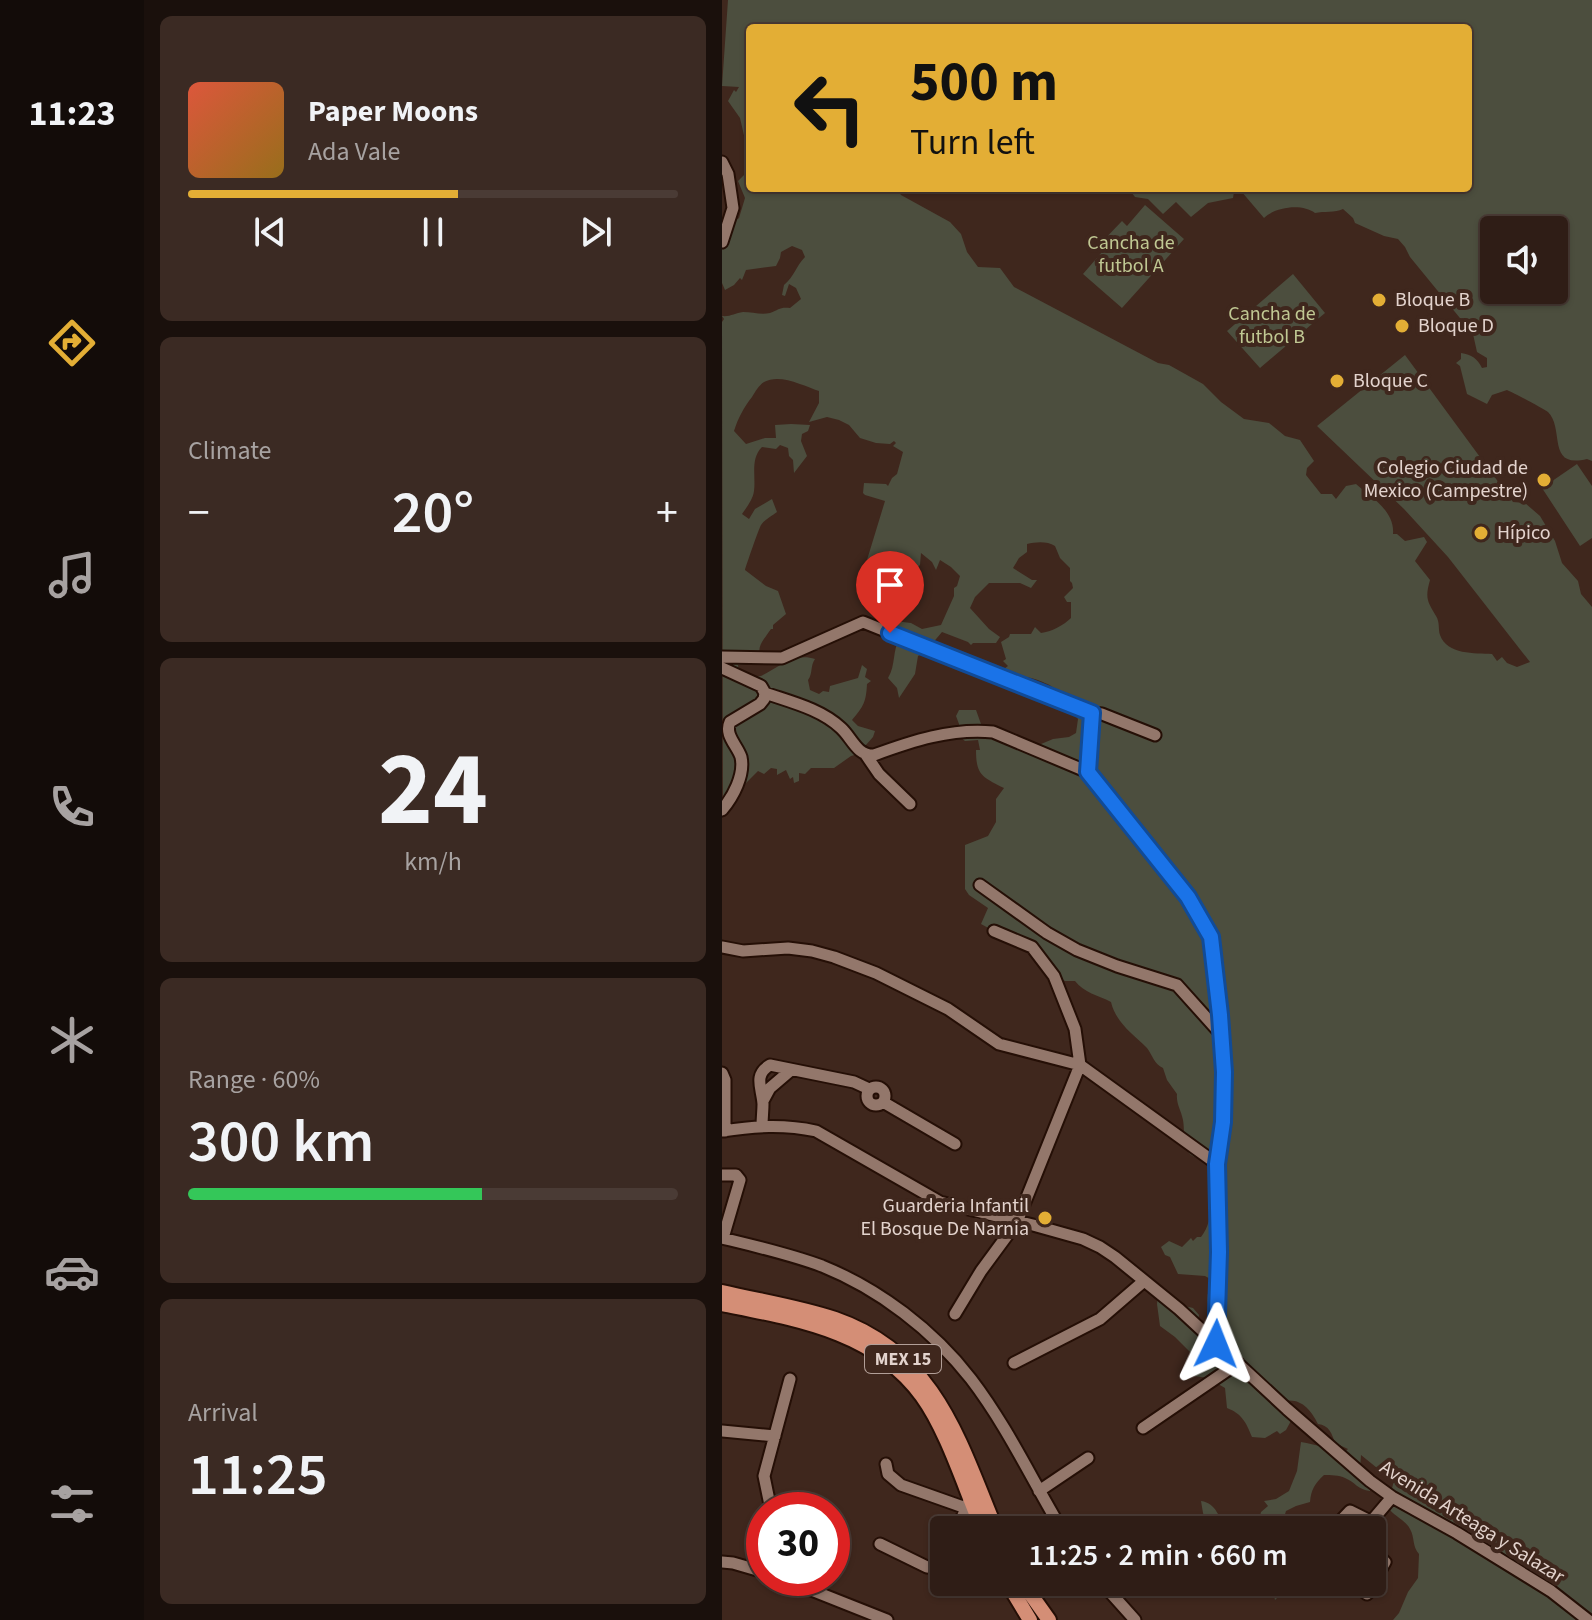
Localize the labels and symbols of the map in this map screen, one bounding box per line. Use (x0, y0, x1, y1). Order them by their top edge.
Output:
park label: Cancha de futbol A (1087, 229, 1175, 280)
place label: Bloque B (1395, 286, 1470, 314)
marker: Bloque B (1370, 291, 1388, 309)
park label: Cancha de futbol B (1228, 300, 1316, 351)
place label: Bloque D (1418, 312, 1494, 340)
marker: Bloque D (1393, 317, 1411, 335)
place label: Bloque C (1353, 367, 1428, 395)
marker: Bloque C (1328, 372, 1346, 390)
place label: Colegio Ciudad de Mexico (Campestre) (1364, 454, 1528, 505)
marker: Colegio Ciudad de Mexico (Campestre) (1535, 471, 1553, 489)
place label: Hípico (1497, 519, 1551, 547)
marker: Hípico (1472, 524, 1490, 542)
pin (856, 551, 924, 633)
place label: Guarderia Infantil El Bosque De Narnia (860, 1192, 1029, 1243)
marker: Guarderia Infantil El Bosque De Narnia (1036, 1209, 1054, 1227)
position arrow (1174, 1302, 1258, 1386)
road number: MEX 15 (865, 1345, 941, 1373)
street label: Avenida Arteaga y Salazar (1374, 1454, 1570, 1590)
speed limit sign: 30 (746, 1492, 850, 1596)

